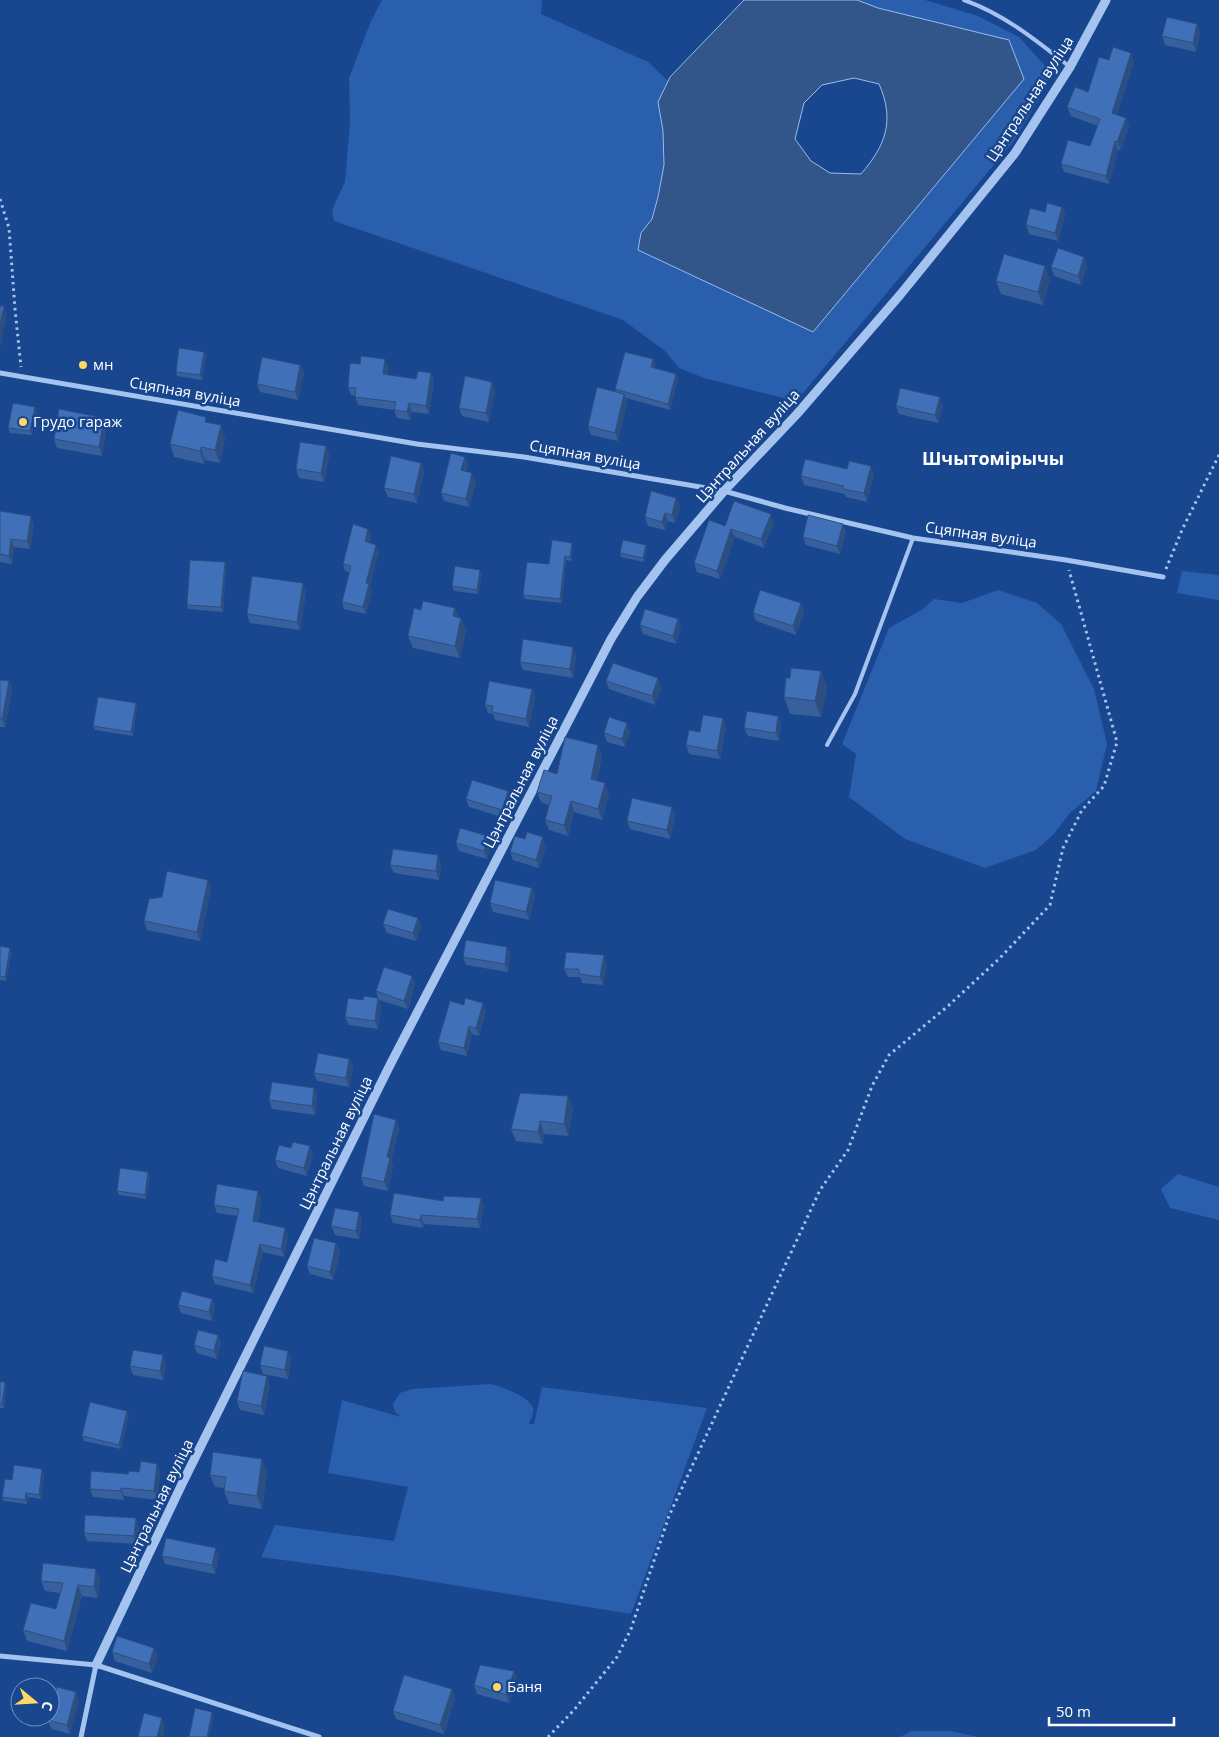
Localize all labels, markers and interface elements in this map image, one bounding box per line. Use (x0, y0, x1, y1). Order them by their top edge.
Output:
street label: Цэнтральная вуліца (981, 32, 1077, 165)
place label: мн (93, 354, 114, 374)
marker: мн (77, 359, 89, 371)
street label: Сцяпная вуліца (128, 371, 242, 411)
street label: Цэнтральная вуліца (691, 384, 804, 506)
place label: Грудо гараж (33, 411, 122, 431)
marker: Грудо гараж (17, 416, 29, 428)
street label: Сцяпная вуліца (528, 434, 642, 474)
district label: Шчытомірычы (922, 446, 1064, 470)
street label: Сцяпная вуліца (924, 516, 1038, 552)
street label: Цэнтральная вуліца (478, 712, 562, 851)
street label: Цэнтральная вуліца (294, 1072, 376, 1213)
street label: Цэнтральная вуліца (115, 1435, 197, 1576)
place label: Баня (507, 1676, 542, 1696)
north arrow (10, 1677, 60, 1727)
marker: Баня (491, 1681, 503, 1693)
scale bar (1049, 1694, 1174, 1726)
text: С (37, 1699, 58, 1713)
text: 50 m (1056, 1701, 1091, 1721)

